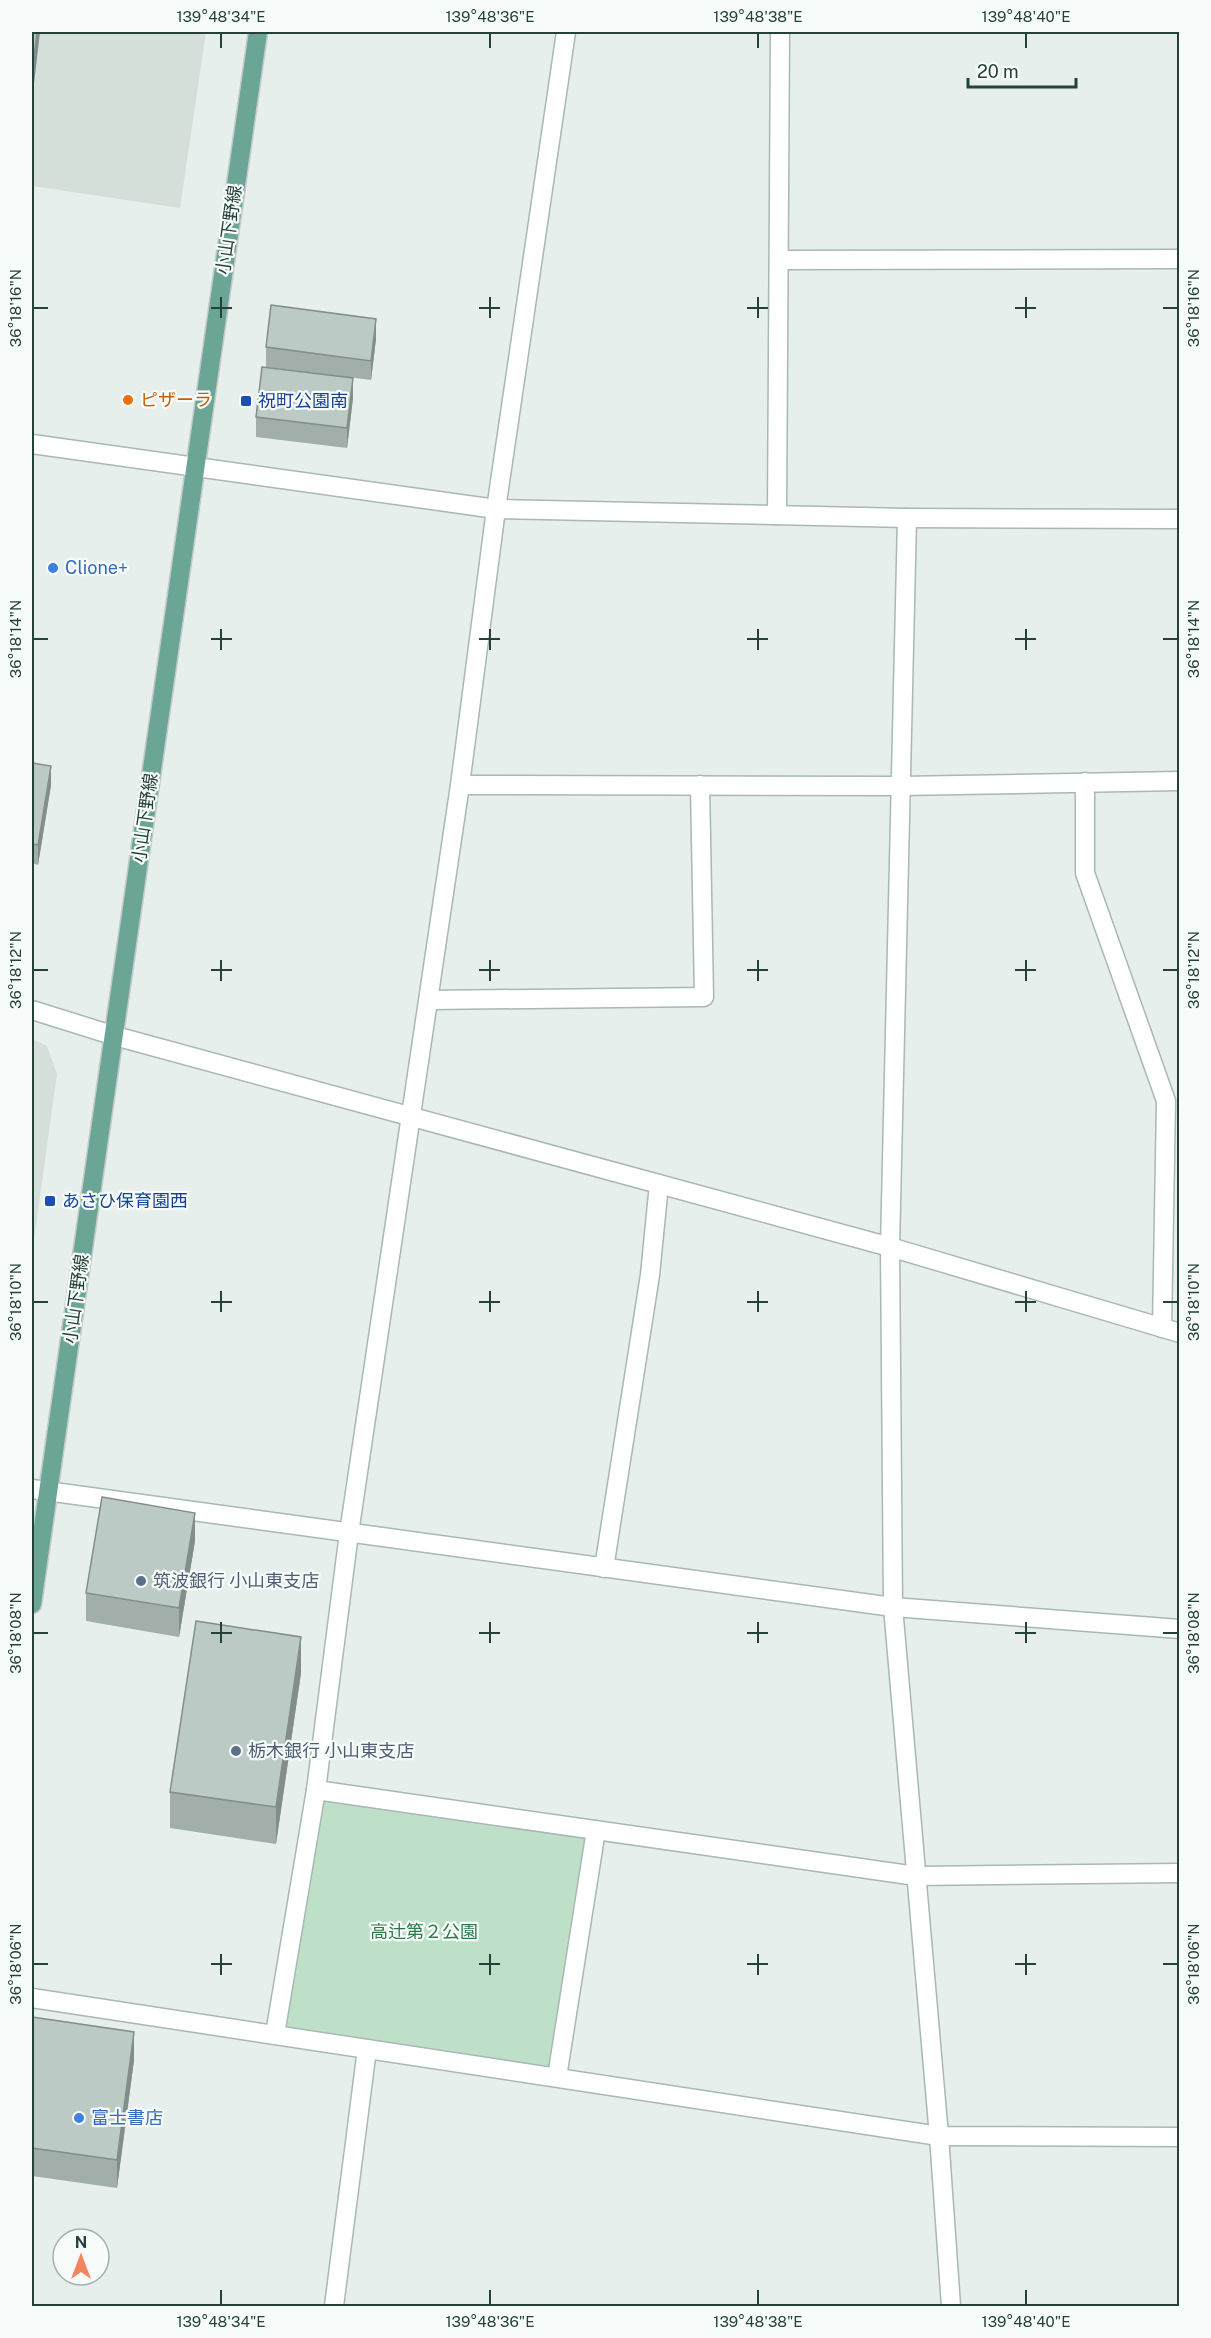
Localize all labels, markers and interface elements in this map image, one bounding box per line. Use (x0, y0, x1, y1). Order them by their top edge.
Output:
text: 139°48'34"E (176, 8, 266, 25)
text: 139°48'36"E (445, 8, 535, 25)
text: 139°48'38"E (713, 8, 803, 25)
text: 139°48'40"E (982, 8, 1070, 25)
scale bar (968, 51, 1076, 89)
text: 20 m (977, 61, 1019, 82)
street label: 小山下野線 (212, 184, 245, 276)
text: 36°18'16"N (7, 269, 24, 347)
text: 36°18'16"N (1185, 269, 1202, 347)
place label: ピザーラ (140, 389, 212, 410)
place label: 祝町公園南 (258, 390, 348, 411)
marker: ピザーラ (121, 393, 135, 407)
marker: 祝町公園南 (239, 394, 253, 408)
place label: Clione+ (65, 557, 128, 578)
marker: Clione+ (46, 561, 60, 575)
text: 36°18'14"N (7, 600, 24, 678)
text: 36°18'14"N (1185, 600, 1202, 678)
street label: 小山下野線 (128, 772, 161, 864)
text: 36°18'12"N (7, 931, 24, 1009)
text: 36°18'12"N (1185, 931, 1202, 1009)
place label: あさひ保育園西 (62, 1190, 188, 1211)
marker: あさひ保育園西 (43, 1194, 57, 1208)
street label: 小山下野線 (59, 1253, 92, 1345)
text: 36°18'10"N (7, 1263, 24, 1341)
text: 36°18'10"N (1185, 1263, 1202, 1341)
place label: 筑波銀行 小山東支店 (153, 1570, 319, 1591)
marker: 筑波銀行 小山東支店 (134, 1574, 148, 1588)
text: 36°18'08"N (7, 1592, 24, 1674)
text: 36°18'08"N (1185, 1592, 1202, 1674)
place label: 栃木銀行 小山東支店 (248, 1740, 414, 1761)
marker: 栃木銀行 小山東支店 (229, 1744, 243, 1758)
park label: 高辻第２公園 (370, 1921, 478, 1942)
text: 36°18'06"N (7, 1923, 24, 2005)
text: 36°18'06"N (1185, 1923, 1202, 2005)
place label: 富士書店 (91, 2107, 163, 2128)
marker: 富士書店 (72, 2111, 86, 2125)
north arrow (51, 2227, 111, 2287)
text: N (75, 2233, 87, 2252)
text: 139°48'34"E (176, 2313, 266, 2330)
text: 139°48'36"E (445, 2313, 535, 2330)
text: 139°48'38"E (713, 2313, 803, 2330)
text: 139°48'40"E (982, 2313, 1070, 2330)

